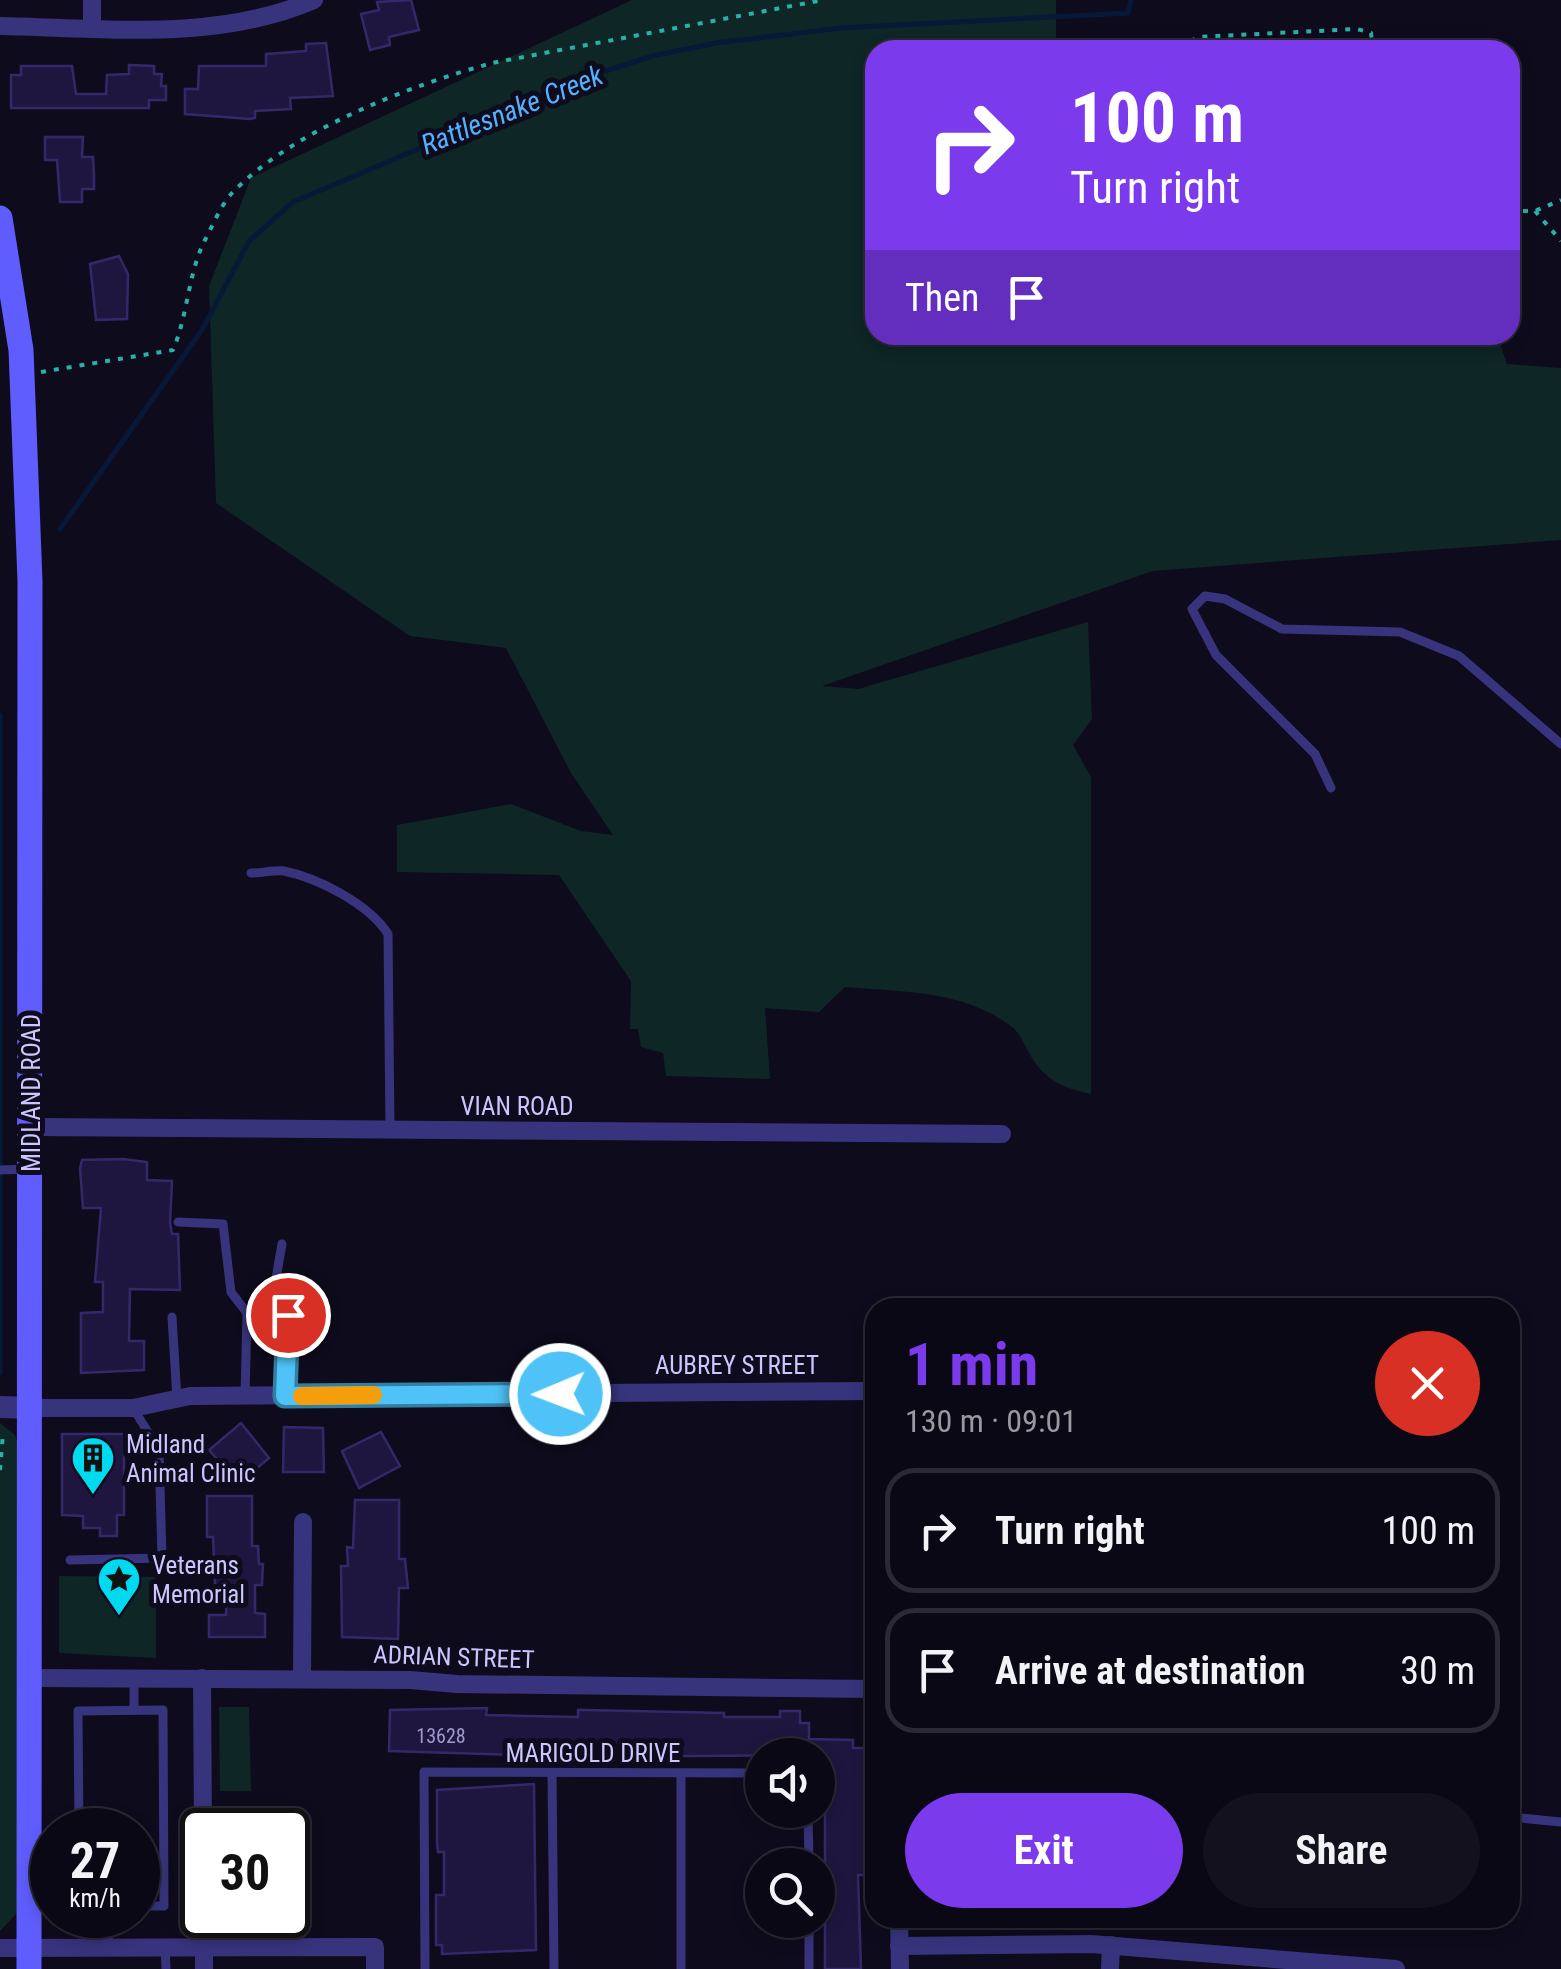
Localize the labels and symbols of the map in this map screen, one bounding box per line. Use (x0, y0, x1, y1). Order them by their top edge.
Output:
water label: Rattlesnake Creek (416, 58, 608, 161)
street label: MIDLAND ROAD (17, 1014, 46, 1172)
street label: VIAN ROAD (461, 1092, 573, 1121)
pin (246, 1273, 331, 1358)
position arrow (508, 1342, 612, 1446)
street label: AUBREY STREET (655, 1351, 819, 1380)
place label: Midland Animal Clinic (126, 1430, 256, 1488)
building icon: Midland Animal Clinic (70, 1435, 116, 1496)
place label: Veterans Memorial (152, 1551, 245, 1609)
place icon: Veterans Memorial (96, 1556, 142, 1617)
street label: ADRIAN STREET (373, 1640, 535, 1674)
house number: 13628 (416, 1724, 466, 1748)
street label: MARIGOLD DRIVE (506, 1739, 680, 1768)
speed limit sign: 30 (180, 1808, 310, 1938)

